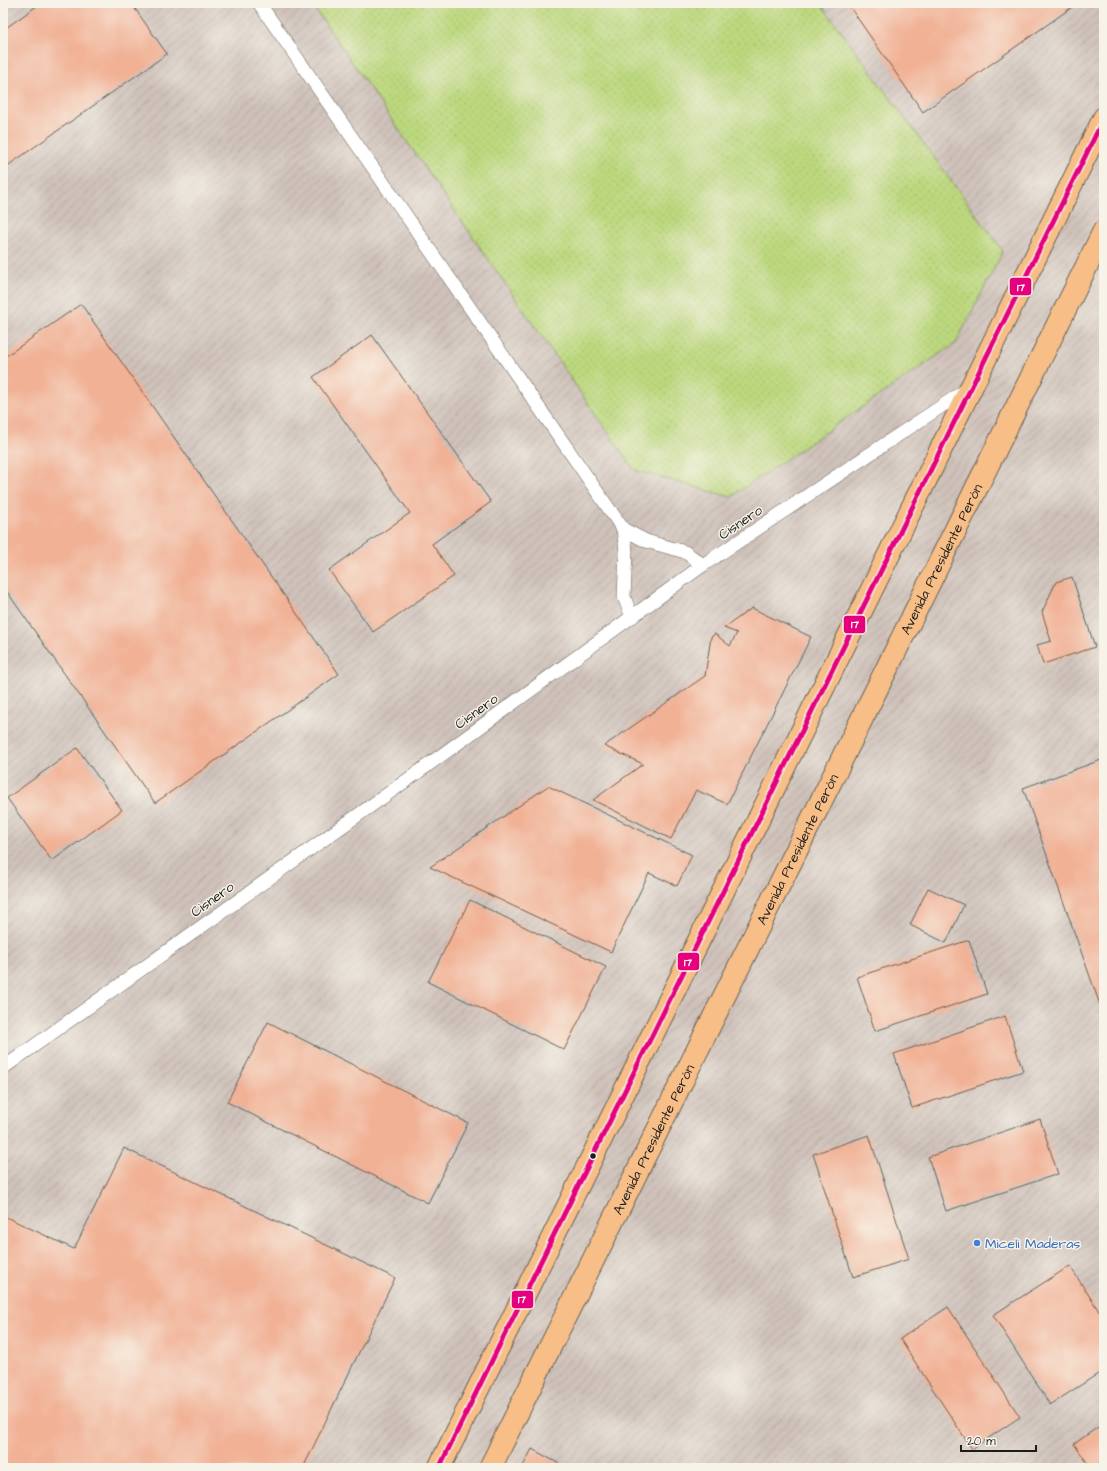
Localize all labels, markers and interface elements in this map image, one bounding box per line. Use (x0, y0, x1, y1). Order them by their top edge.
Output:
line badge: 17 (1009, 277, 1032, 296)
text: 17 (1017, 280, 1025, 295)
street label: Avenida Presidente Perón (896, 480, 988, 638)
street label: Cisnero (715, 501, 767, 545)
line badge: 17 (843, 615, 866, 634)
text: 17 (851, 617, 859, 632)
street label: Cisnero (451, 689, 502, 734)
street label: Avenida Presidente Perón (752, 771, 844, 928)
street label: Cisnero (187, 877, 238, 922)
line badge: 17 (677, 952, 700, 971)
text: 17 (684, 955, 692, 970)
street label: Avenida Presidente Perón (608, 1061, 700, 1219)
unlabelled marker (588, 1151, 598, 1161)
place label: Miceli Maderas (985, 1234, 1080, 1254)
marker: Miceli Maderas (972, 1238, 982, 1248)
line badge: 17 (511, 1290, 534, 1309)
text: 17 (518, 1292, 526, 1307)
scale bar (961, 1427, 1036, 1453)
text: 20 m (967, 1433, 996, 1450)

